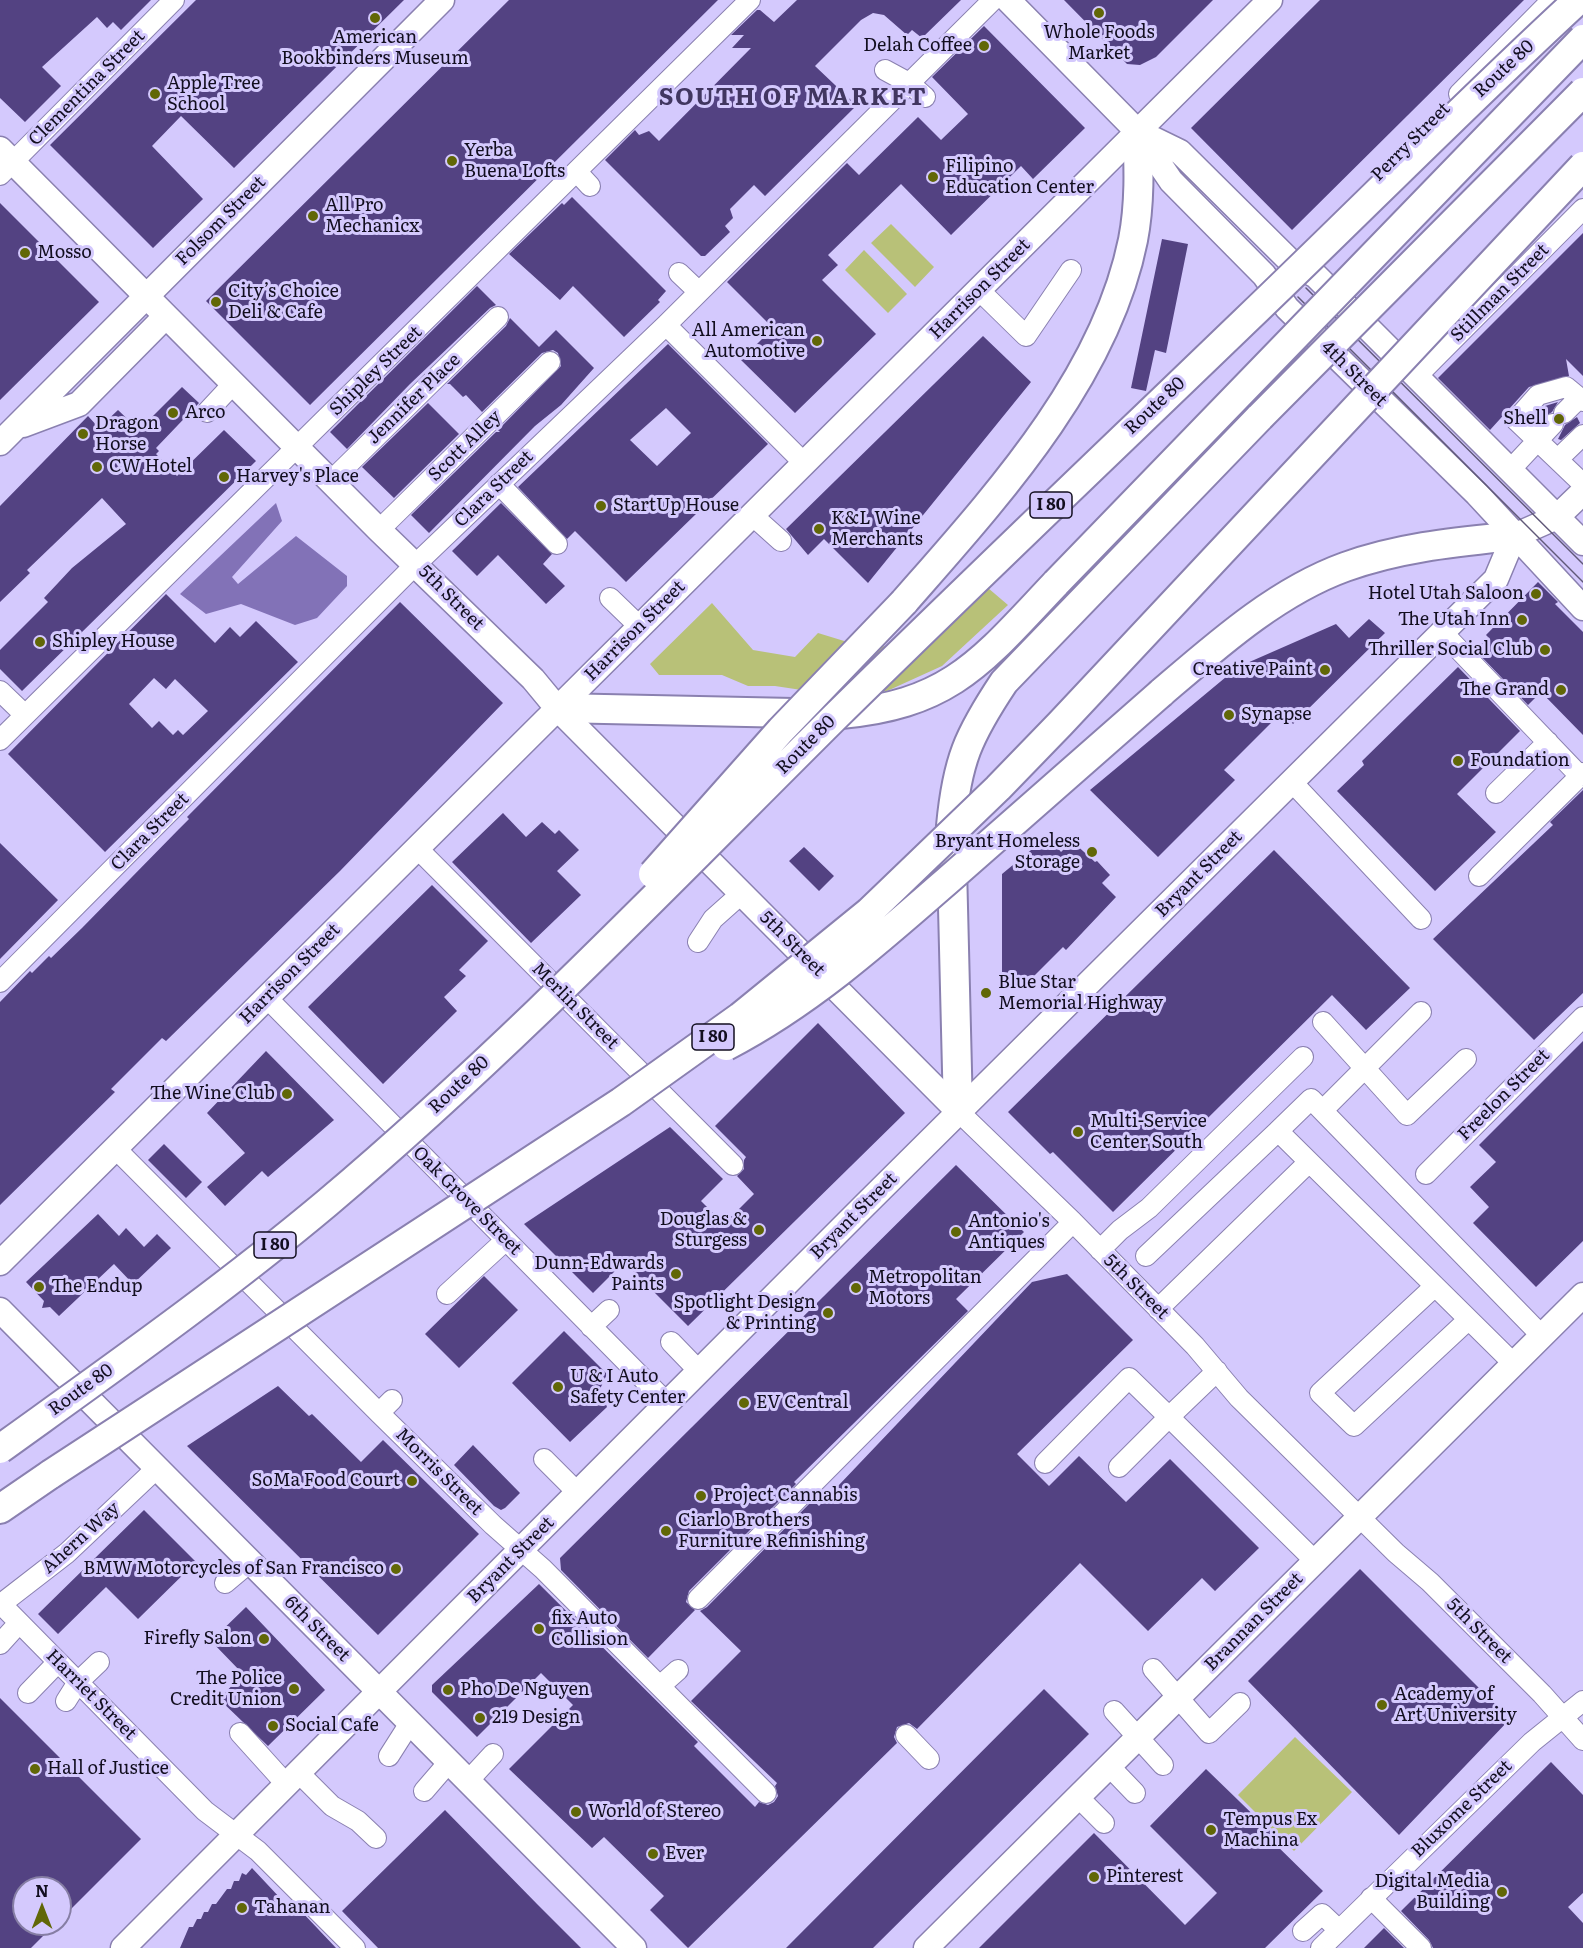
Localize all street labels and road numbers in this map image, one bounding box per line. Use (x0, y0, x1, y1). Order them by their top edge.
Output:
street label: Clementina Street (24, 25, 150, 151)
street label: Route 80 (1469, 36, 1539, 102)
street label: Perry Street (1367, 98, 1455, 186)
street label: Folsom Street (172, 172, 270, 270)
street label: Harrison Street (925, 234, 1035, 344)
street label: Stillman Street (1446, 239, 1554, 347)
street label: Shipley Street (325, 322, 427, 420)
street label: 4th Street (1317, 337, 1391, 411)
street label: Jennifer Place (363, 349, 465, 449)
street label: Route 80 (1120, 373, 1190, 439)
street label: Scott Alley (424, 406, 506, 486)
street label: Clara Street (450, 446, 538, 532)
road number: I 80 (1030, 492, 1072, 518)
street label: 5th Street (414, 561, 488, 635)
street label: Harrison Street (580, 576, 690, 686)
street label: Route 80 (772, 711, 840, 779)
street label: Clara Street (107, 789, 193, 875)
street label: Bryant Street (1151, 826, 1247, 922)
street label: 5th Street (755, 907, 829, 981)
street label: Harrison Street (235, 919, 345, 1029)
street label: Merlin Street (527, 958, 623, 1054)
road number: I 80 (692, 1024, 734, 1050)
street label: Freelon Street (1454, 1045, 1554, 1145)
street label: Route 80 (424, 1052, 494, 1118)
street label: Oak Grove Street (408, 1142, 526, 1260)
street label: Bryant Street (806, 1168, 902, 1264)
road number: I 80 (254, 1232, 296, 1258)
street label: 5th Street (1099, 1250, 1173, 1324)
street label: Route 80 (45, 1359, 117, 1421)
street label: Morris Street (391, 1424, 487, 1520)
street label: Ahern Way (38, 1498, 124, 1578)
street label: Bryant Street (463, 1512, 559, 1608)
street label: Brannan Street (1200, 1568, 1308, 1676)
street label: 6th Street (280, 1592, 354, 1666)
street label: 5th Street (1442, 1594, 1516, 1668)
street label: Harriet Street (41, 1645, 141, 1745)
street label: Bluxome Street (1407, 1756, 1517, 1862)

